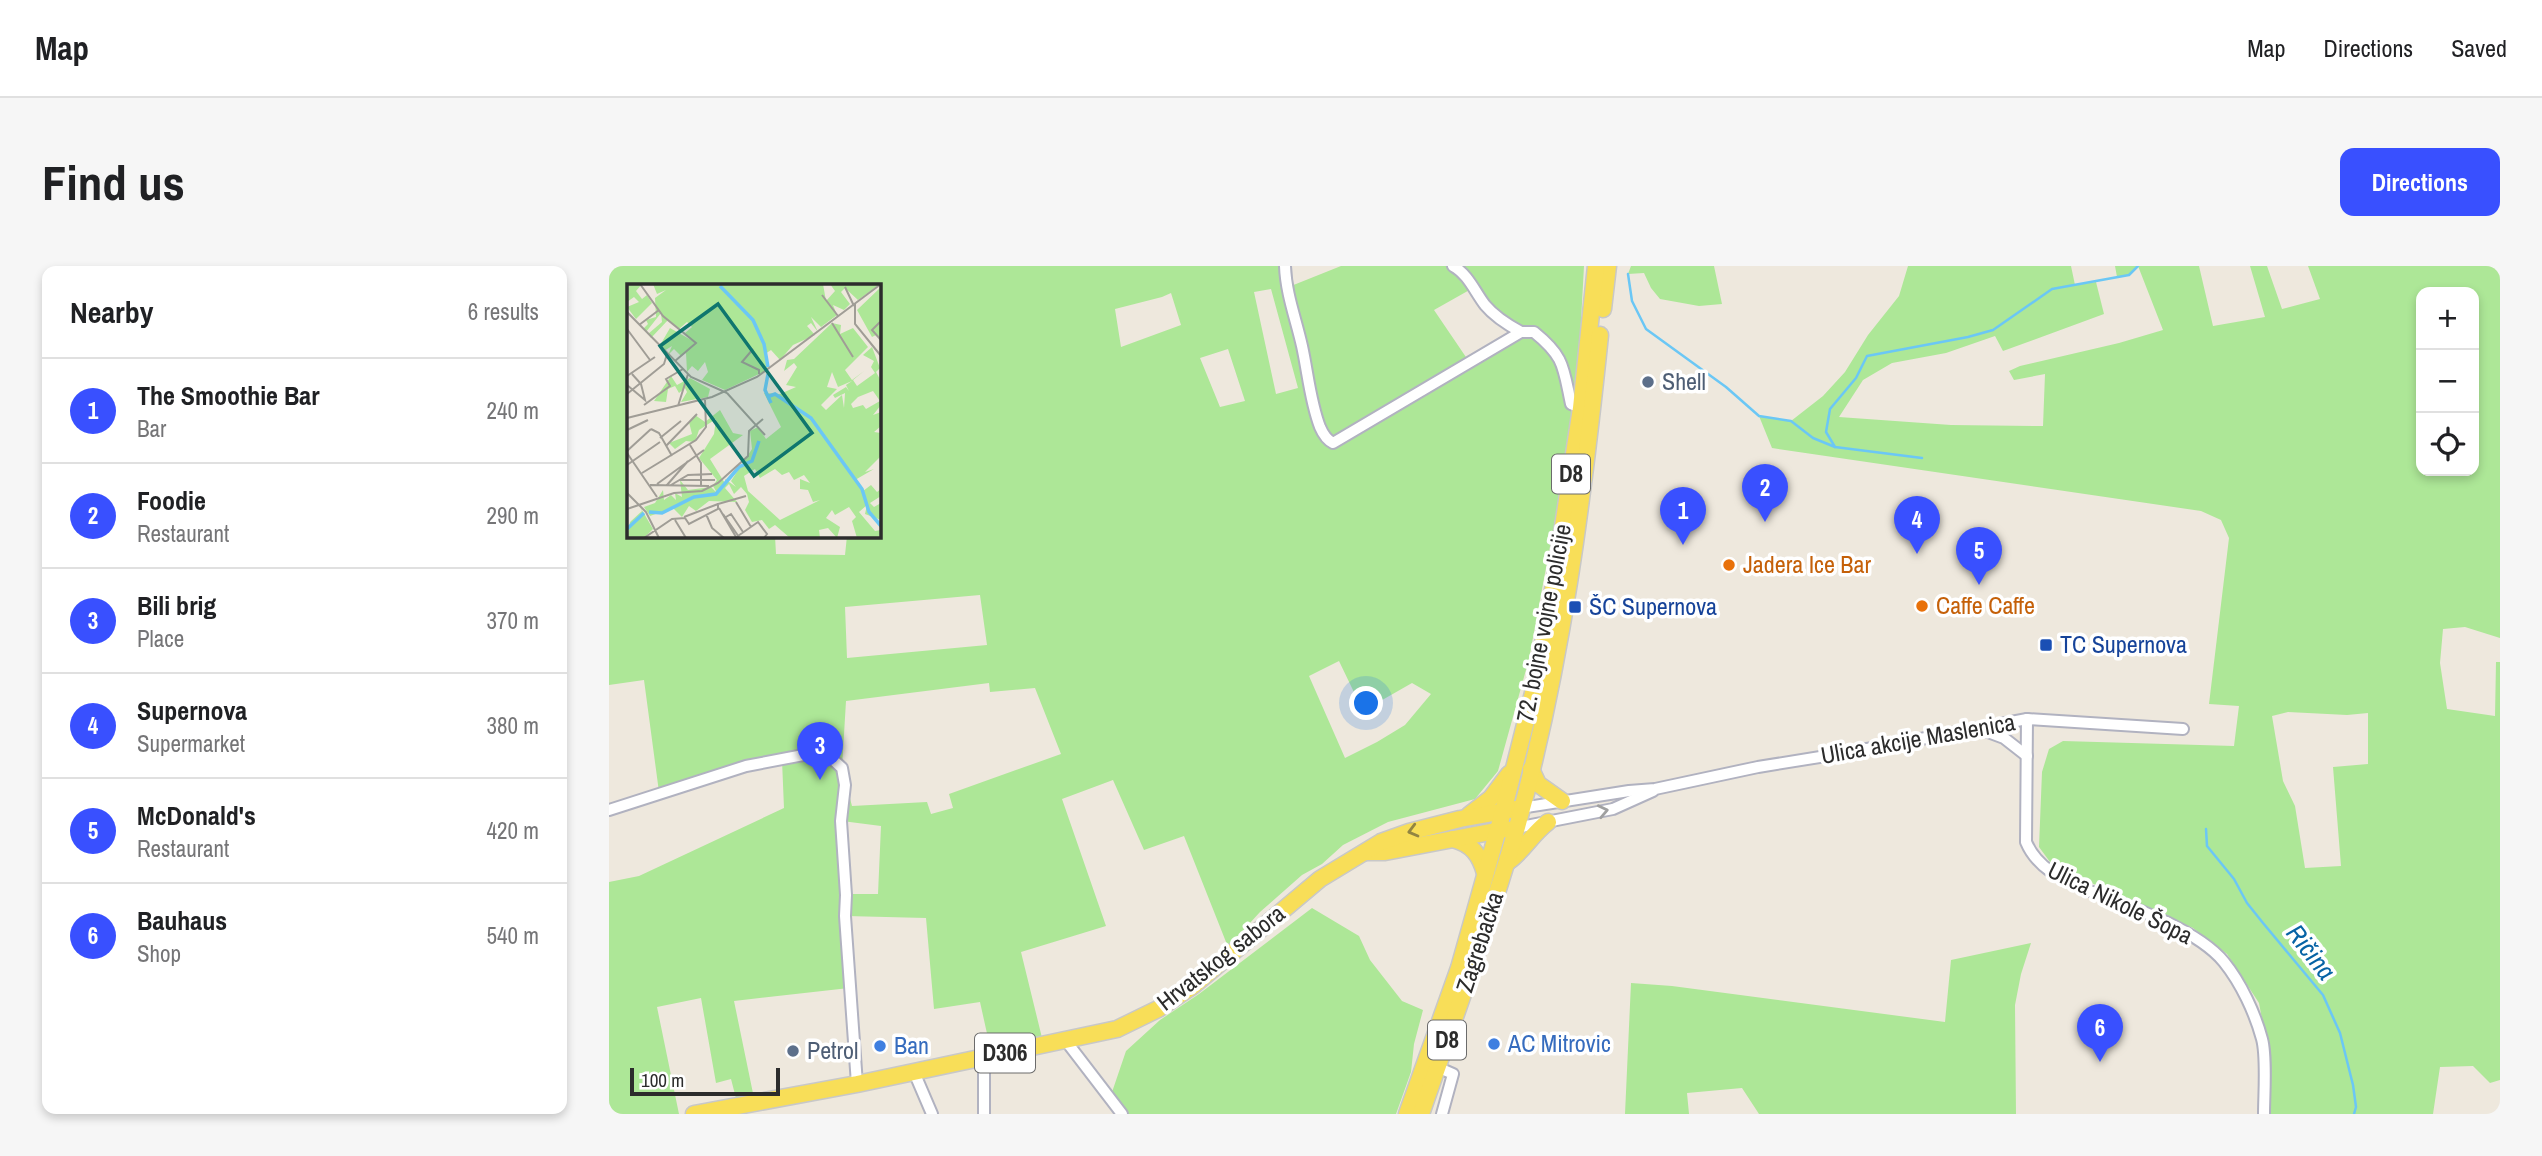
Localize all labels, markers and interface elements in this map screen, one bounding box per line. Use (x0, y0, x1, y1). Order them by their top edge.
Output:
text: Map (35, 26, 89, 70)
text: Map (2247, 32, 2285, 64)
text: Directions (2323, 32, 2413, 64)
text: Saved (2451, 32, 2507, 64)
button: Directions (2340, 148, 2500, 216)
text: Find us (42, 149, 185, 215)
inset map (627, 284, 880, 537)
map controls (2416, 287, 2479, 476)
button: + (2416, 287, 2479, 350)
text: Nearby (70, 292, 153, 332)
text: 6 results (468, 296, 539, 327)
button: − (2416, 350, 2479, 413)
place label: Shell (1662, 365, 1706, 397)
marker: Shell (1640, 374, 1656, 390)
text: The Smoothie Bar (137, 378, 319, 413)
text: 1 (88, 395, 98, 426)
text: 240 m (487, 395, 539, 426)
text: Bar (137, 413, 166, 444)
button: locate (2416, 413, 2479, 476)
road number: D8 (1552, 454, 1590, 494)
pin: 2 (1742, 464, 1788, 522)
text: Foodie (137, 483, 206, 518)
pin: 1 (1660, 487, 1706, 545)
pin: 4 (1894, 496, 1940, 554)
text: 2 (88, 500, 98, 531)
text: 290 m (487, 500, 539, 531)
text: Restaurant (137, 518, 229, 549)
street label: 72. bojne vojne policije (1508, 521, 1578, 725)
pin: 5 (1956, 527, 2002, 585)
place label: Jadera Ice Bar (1743, 548, 1871, 580)
marker: Jadera Ice Bar (1721, 557, 1737, 573)
text: Bili brig (137, 588, 216, 623)
place label: Caffe Caffe (1936, 589, 2035, 621)
place label: ŠC Supernova (1589, 590, 1717, 622)
marker: Caffe Caffe (1914, 598, 1930, 614)
marker: ŠC Supernova (1567, 599, 1583, 615)
text: 3 (88, 605, 98, 636)
text: 370 m (487, 605, 539, 636)
text: Place (137, 623, 184, 654)
place label: TC Supernova (2060, 628, 2187, 660)
marker: TC Supernova (2038, 637, 2054, 653)
your location (1349, 686, 1383, 720)
text: Supernova (137, 693, 247, 728)
street label: Ulica akcije Maslenica (1818, 705, 2018, 771)
text: 4 (88, 710, 98, 741)
text: 380 m (487, 710, 539, 741)
pin: 3 (797, 722, 843, 780)
text: Supermarket (137, 728, 245, 759)
text: McDonald's (137, 798, 256, 833)
one-way arrow (1597, 804, 1609, 819)
text: 5 (88, 815, 98, 846)
text: 420 m (487, 815, 539, 846)
one-way arrow (1407, 823, 1419, 837)
text: Restaurant (137, 833, 229, 864)
street label: Ulica Nikole Šopa (2043, 853, 2198, 951)
street label: Zagrebačka (1448, 887, 1510, 996)
street label: Hrvatskog sabora (1150, 897, 1291, 1017)
text: Bauhaus (137, 903, 227, 938)
water label: Ričina (2279, 917, 2344, 987)
text: 6 (88, 920, 98, 951)
text: 540 m (487, 920, 539, 951)
text: Shop (137, 938, 181, 969)
pin: 6 (2077, 1004, 2123, 1062)
road number: D8 (1428, 1020, 1466, 1060)
place label: AC Mitrovic (1507, 1027, 1611, 1059)
place label: Ban (894, 1029, 929, 1061)
place label: Petrol (807, 1034, 858, 1066)
road number: D306 (975, 1034, 1035, 1072)
marker: AC Mitrovic (1486, 1036, 1502, 1052)
marker: Ban (872, 1038, 888, 1054)
marker: Petrol (785, 1043, 801, 1059)
scale bar (630, 1065, 781, 1097)
text: 100 m (641, 1067, 684, 1093)

